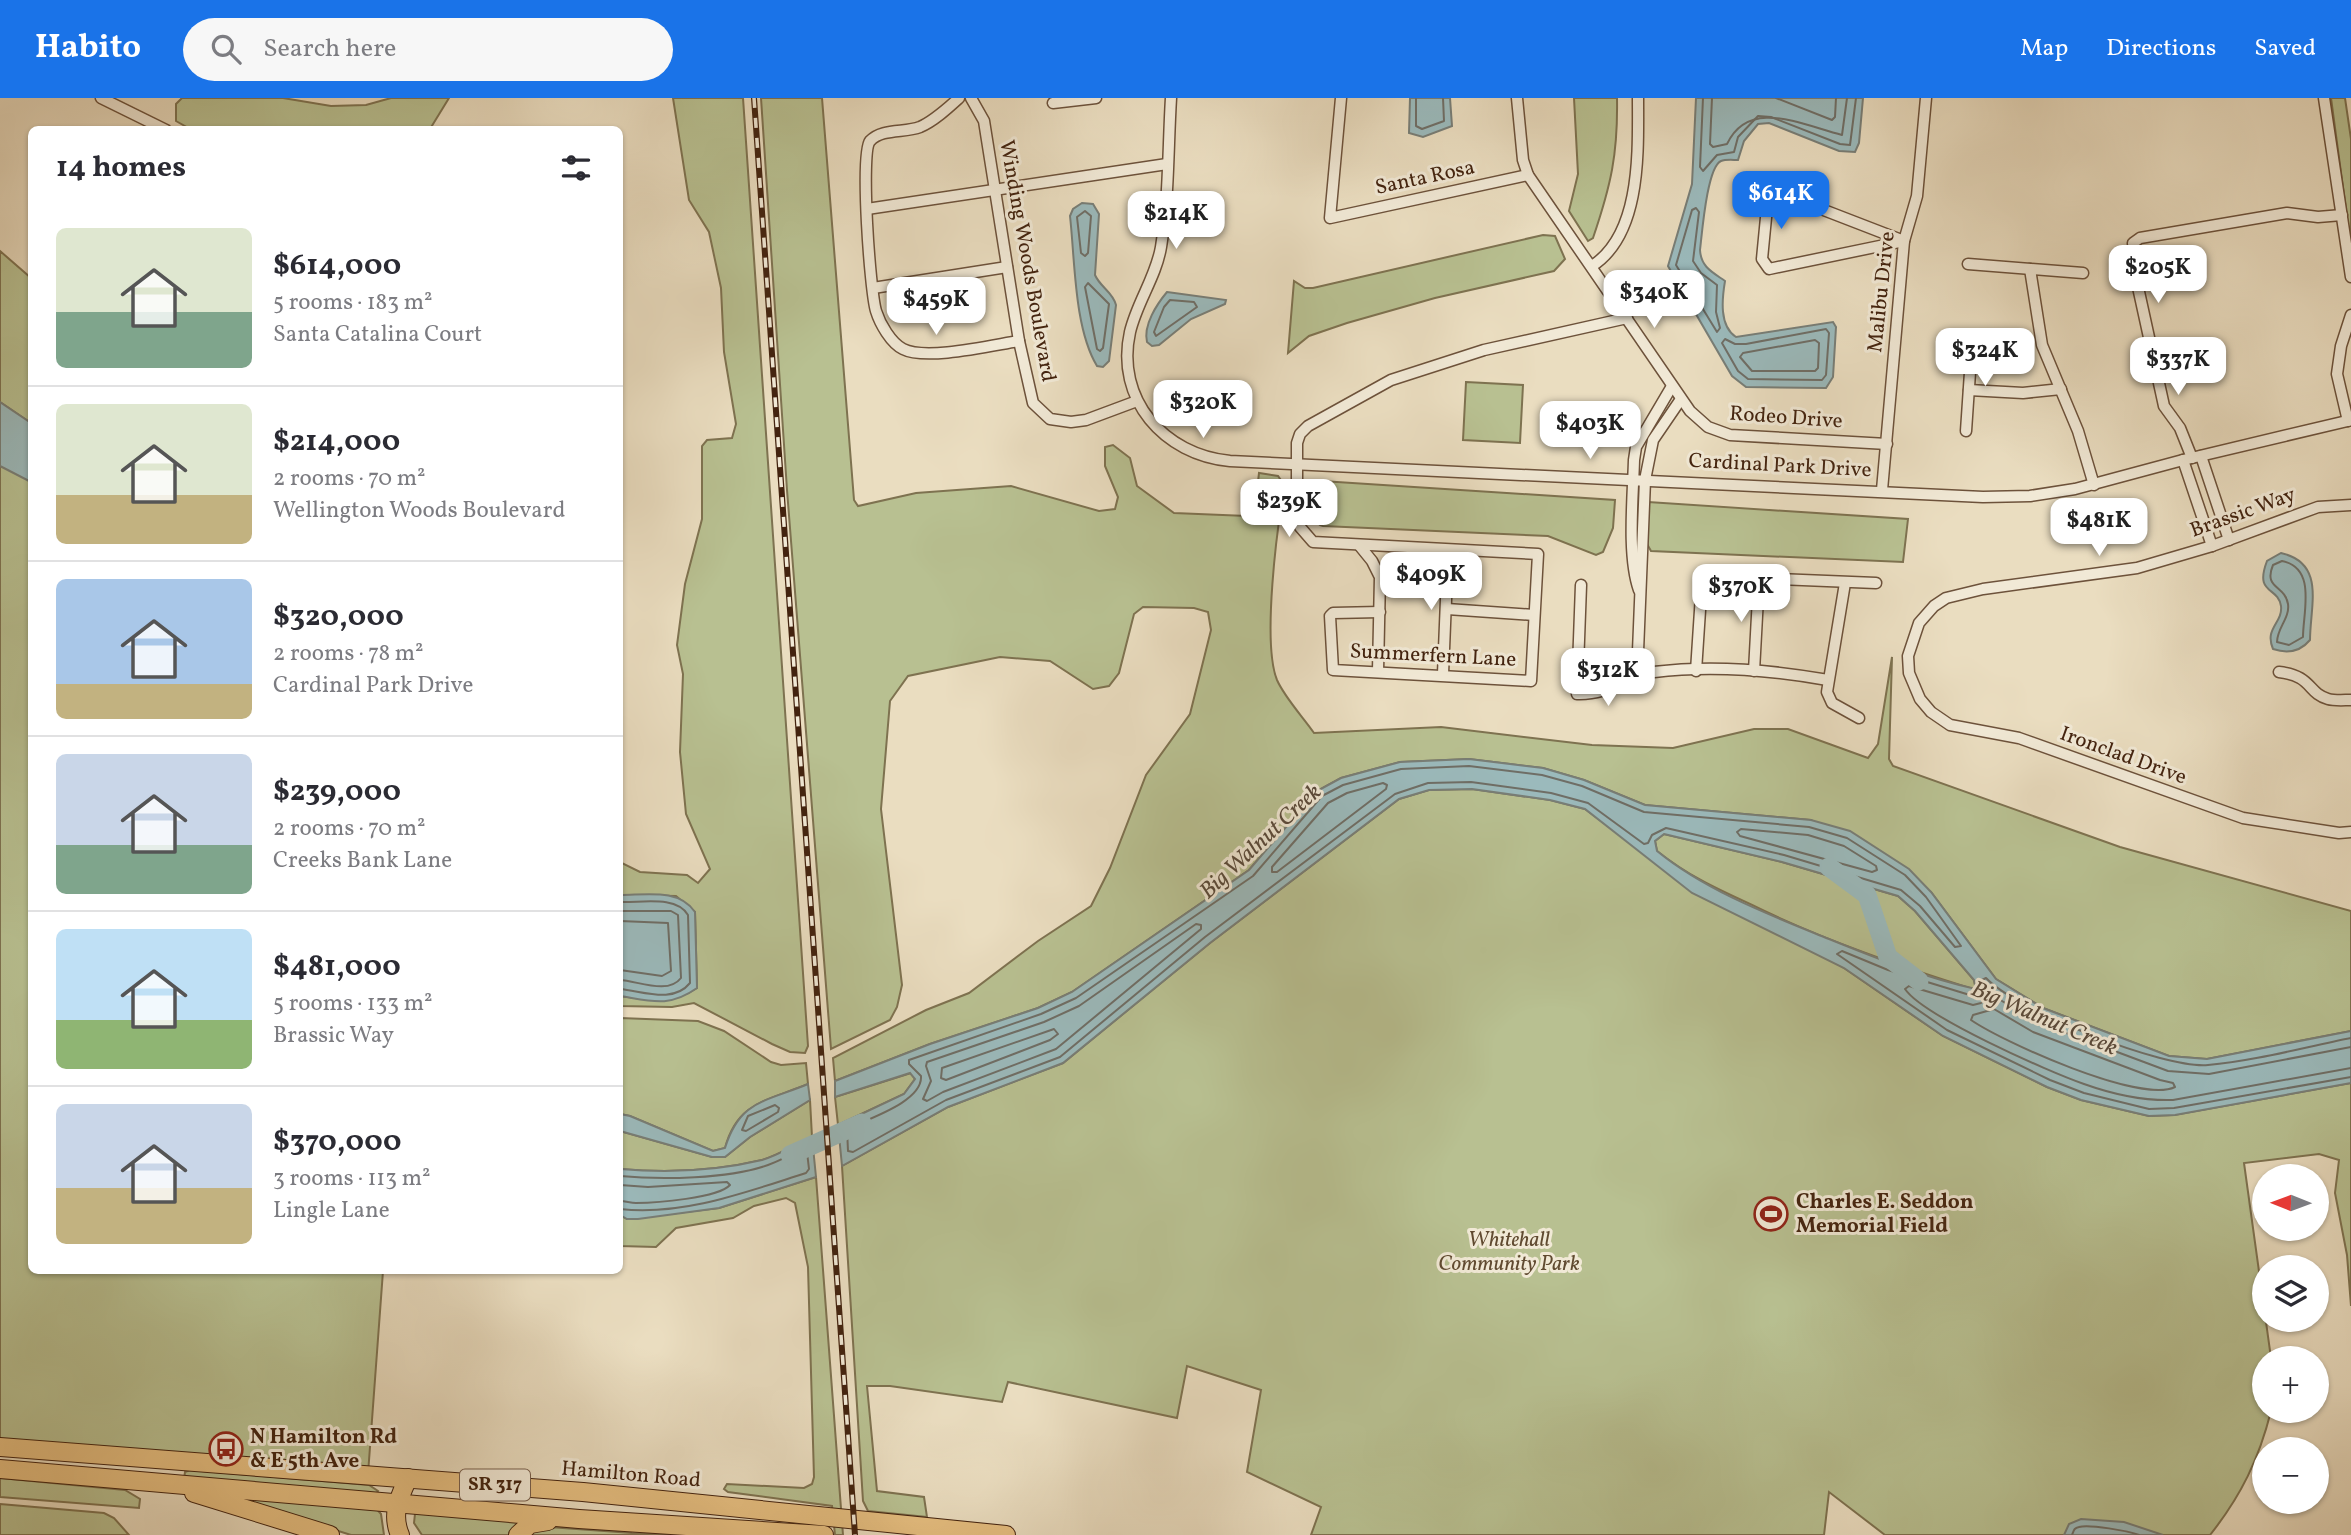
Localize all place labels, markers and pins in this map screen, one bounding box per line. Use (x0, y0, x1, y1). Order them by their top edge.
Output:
pin: $614K (1732, 172, 1830, 231)
pin: $214K (1127, 192, 1225, 251)
pin: $205K (2109, 246, 2207, 305)
pin: $340K (1605, 271, 1703, 330)
pin: $459K (887, 278, 985, 337)
pin: $324K (1936, 328, 2034, 388)
pin: $337K (2129, 338, 2227, 397)
pin: $320K (1154, 380, 1252, 440)
pin: $403K (1541, 402, 1639, 461)
pin: $239K (1240, 480, 1338, 539)
pin: $481K (2050, 498, 2148, 558)
pin: $409K (1382, 552, 1480, 612)
pin: $370K (1692, 564, 1790, 624)
pin: $312K (1559, 648, 1657, 708)
place label: Charles E. Seddon Memorial Field (1796, 1188, 1974, 1241)
sports icon: Charles E. Seddon Memorial Field (1752, 1195, 1790, 1233)
place label: N Hamilton Rd & E 5th Ave (250, 1423, 397, 1476)
bus stop icon: N Hamilton Rd & E 5th Ave (207, 1430, 245, 1468)

